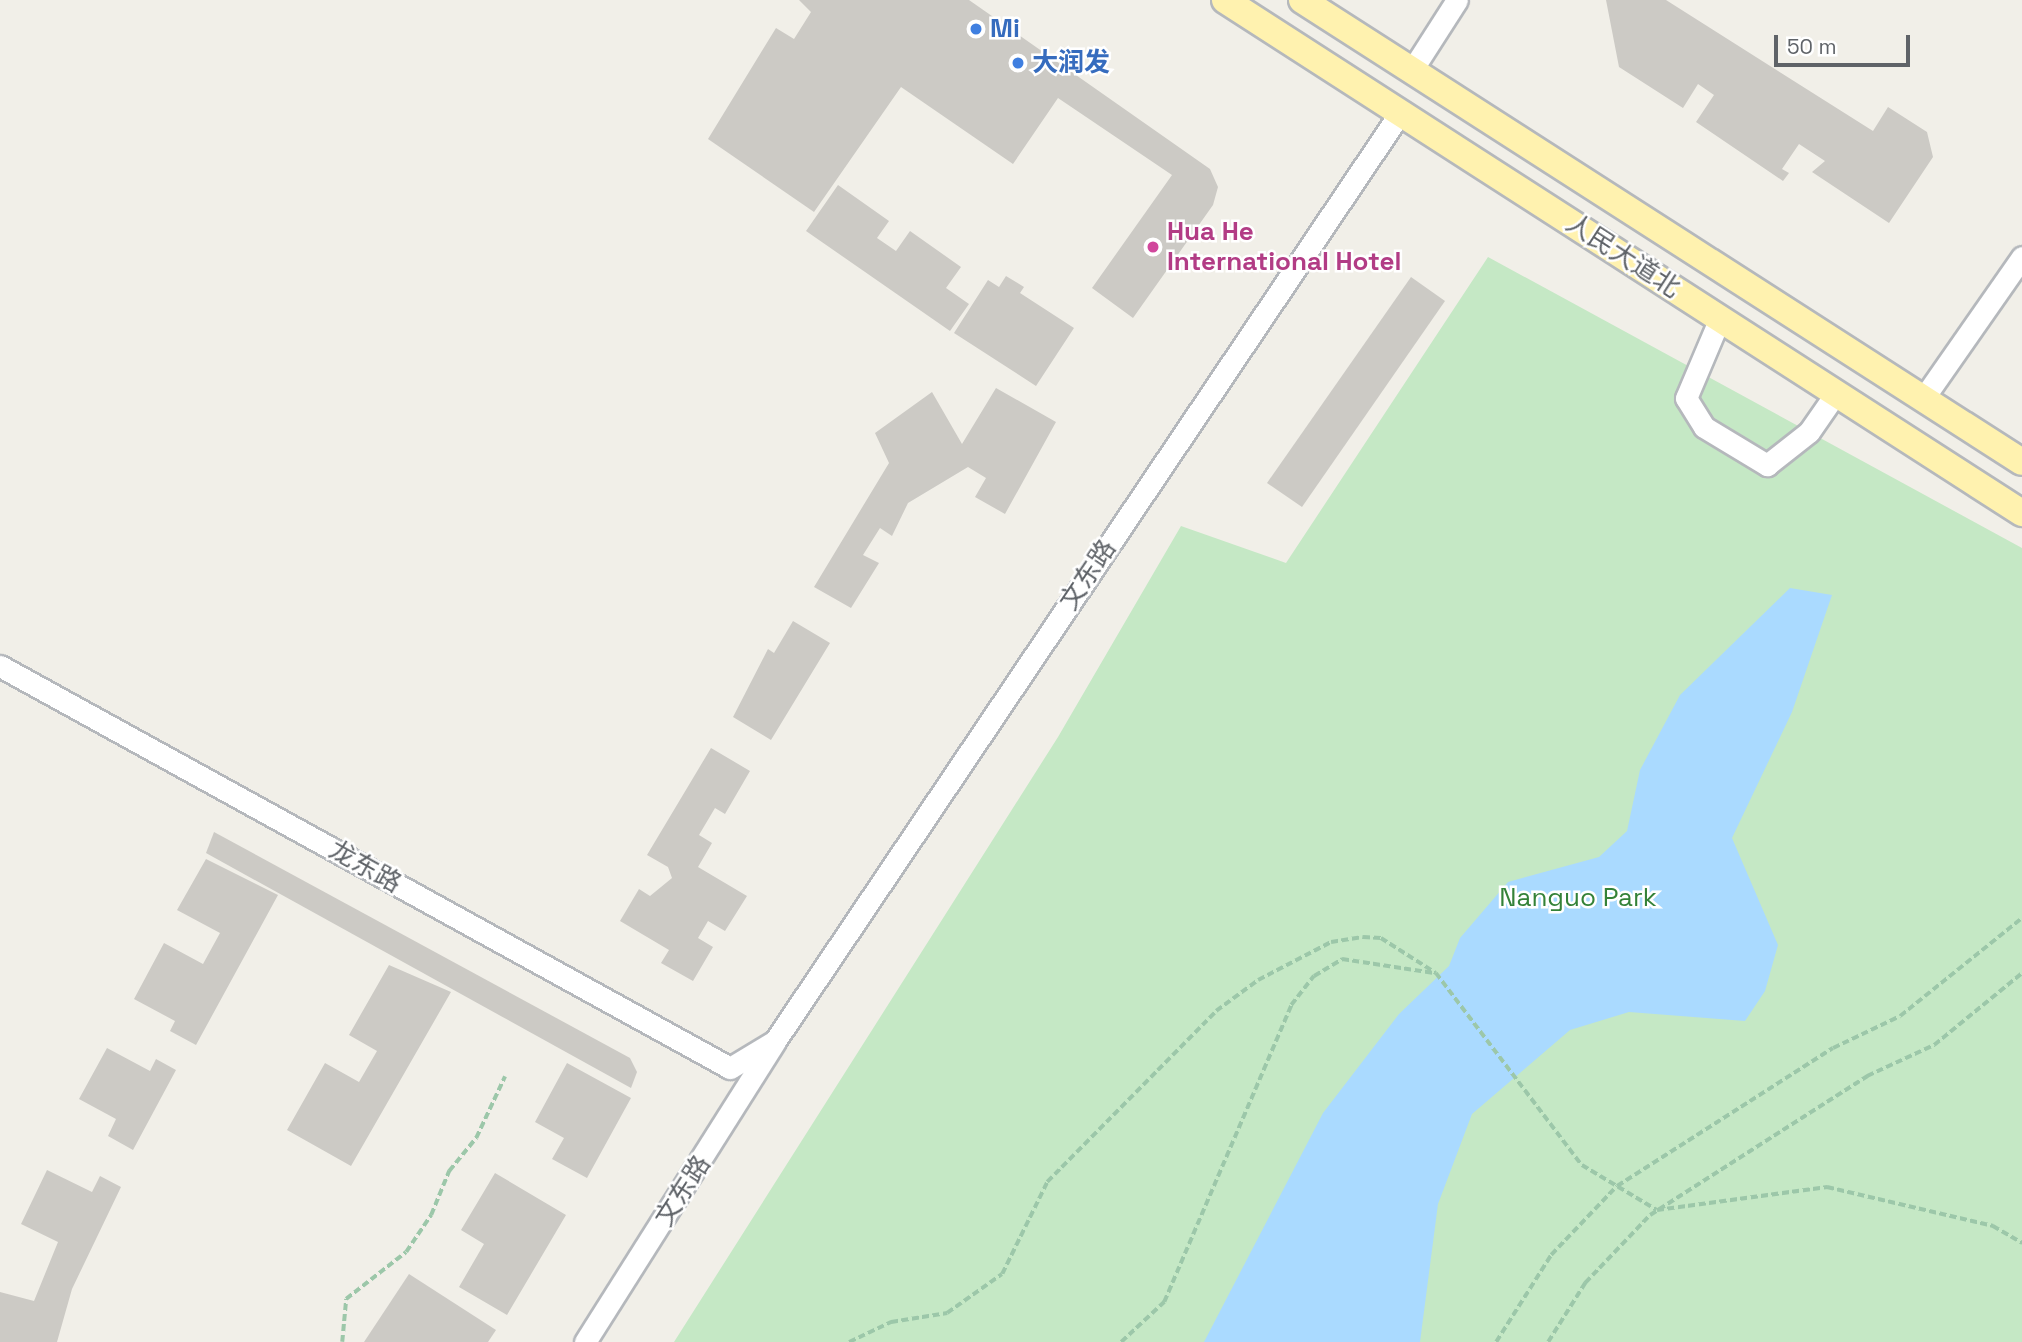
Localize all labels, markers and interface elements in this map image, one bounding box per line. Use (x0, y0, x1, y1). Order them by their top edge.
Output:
place label: Mi (990, 13, 1020, 45)
marker: Mi (968, 21, 984, 37)
scale bar (1777, 21, 1913, 65)
text: 50 m (1787, 33, 1837, 60)
place label: 大润发 (1032, 47, 1110, 79)
marker: 大润发 (1010, 55, 1026, 71)
street label: 人民大道北 (1560, 208, 1686, 304)
place label: Hua He International Hotel (1167, 216, 1401, 278)
marker: Hua He International Hotel (1145, 239, 1161, 255)
street label: 文东路 (1053, 534, 1123, 616)
street label: 龙东路 (323, 834, 407, 900)
park label: Nanguo Park (1499, 882, 1657, 914)
street label: 文东路 (649, 1150, 717, 1232)

